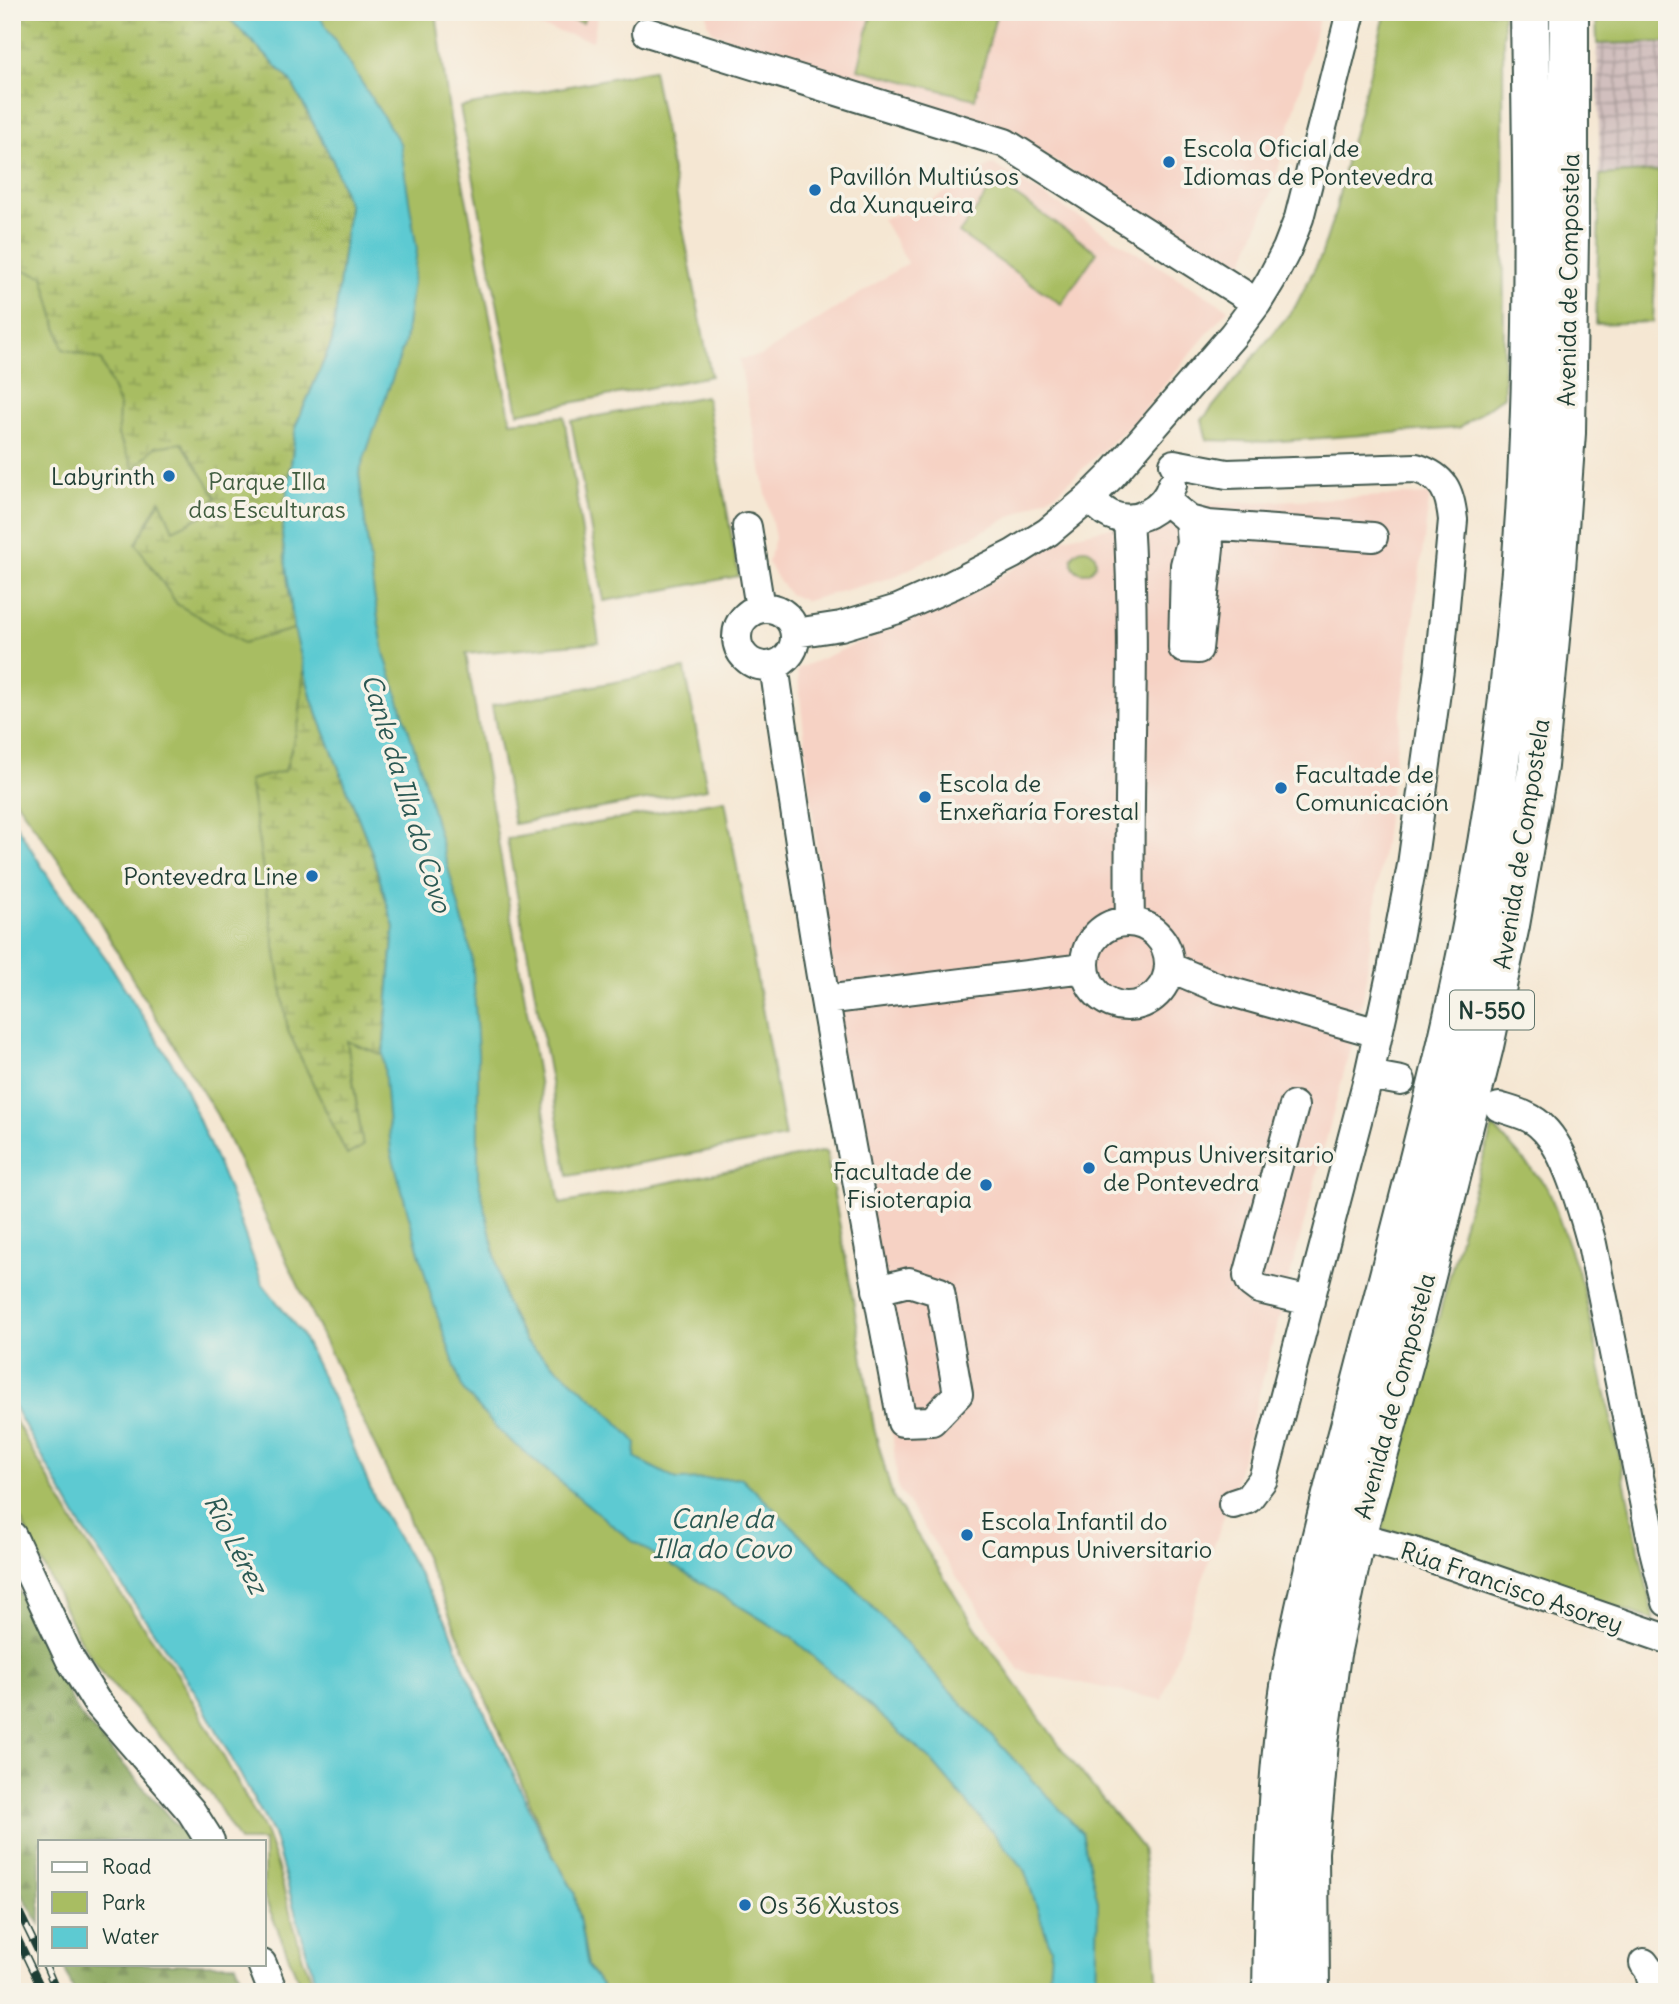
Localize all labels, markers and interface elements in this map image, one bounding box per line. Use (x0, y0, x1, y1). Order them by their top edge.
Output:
place label: Escola Oficial de Idiomas de Pontevedra (1183, 133, 1434, 191)
street label: Avenida de Compostela (1551, 153, 1585, 407)
marker: Escola Oficial de Idiomas de Pontevedra (1161, 154, 1177, 170)
place label: Pavillón Multiúsos da Xunqueira (829, 161, 1019, 219)
marker: Pavillón Multiúsos da Xunqueira (807, 182, 823, 198)
place label: Labyrinth (51, 461, 155, 491)
park label: Parque Illa das Esculturas (188, 466, 346, 524)
marker: Labyrinth (161, 468, 177, 484)
water label: Canle da Illa do Covo (355, 670, 459, 918)
street label: Avenida de Compostela (1486, 717, 1556, 971)
place label: Facultade de Comunicación (1295, 759, 1449, 817)
place label: Escola de Enxeñaría Forestal (939, 768, 1139, 826)
marker: Facultade de Comunicación (1273, 780, 1289, 796)
marker: Escola de Enxeñaría Forestal (917, 789, 933, 805)
place label: Pontevedra Line (123, 861, 298, 891)
marker: Pontevedra Line (304, 868, 320, 884)
road number: N-550 (1450, 990, 1534, 1030)
place label: Campus Universitario de Pontevedra (1103, 1139, 1334, 1197)
place label: Facultade de Fisioterapia (833, 1156, 972, 1214)
marker: Campus Universitario de Pontevedra (1081, 1160, 1097, 1176)
marker: Facultade de Fisioterapia (978, 1177, 994, 1193)
street label: Avenida de Compostela (1347, 1270, 1441, 1522)
water label: Río Lérez (197, 1489, 276, 1601)
water label: Canle da Illa do Covo (653, 1502, 793, 1565)
place label: Escola Infantil do Campus Universitario (981, 1506, 1212, 1564)
marker: Escola Infantil do Campus Universitario (959, 1527, 975, 1543)
street label: Rúa Francisco Asorey (1397, 1535, 1627, 1639)
legend (38, 1840, 266, 1966)
text: Road (102, 1853, 151, 1880)
text: Park (102, 1889, 145, 1916)
place label: Os 36 Xustos (759, 1890, 900, 1920)
marker: Os 36 Xustos (737, 1897, 753, 1913)
text: Water (102, 1923, 160, 1950)

